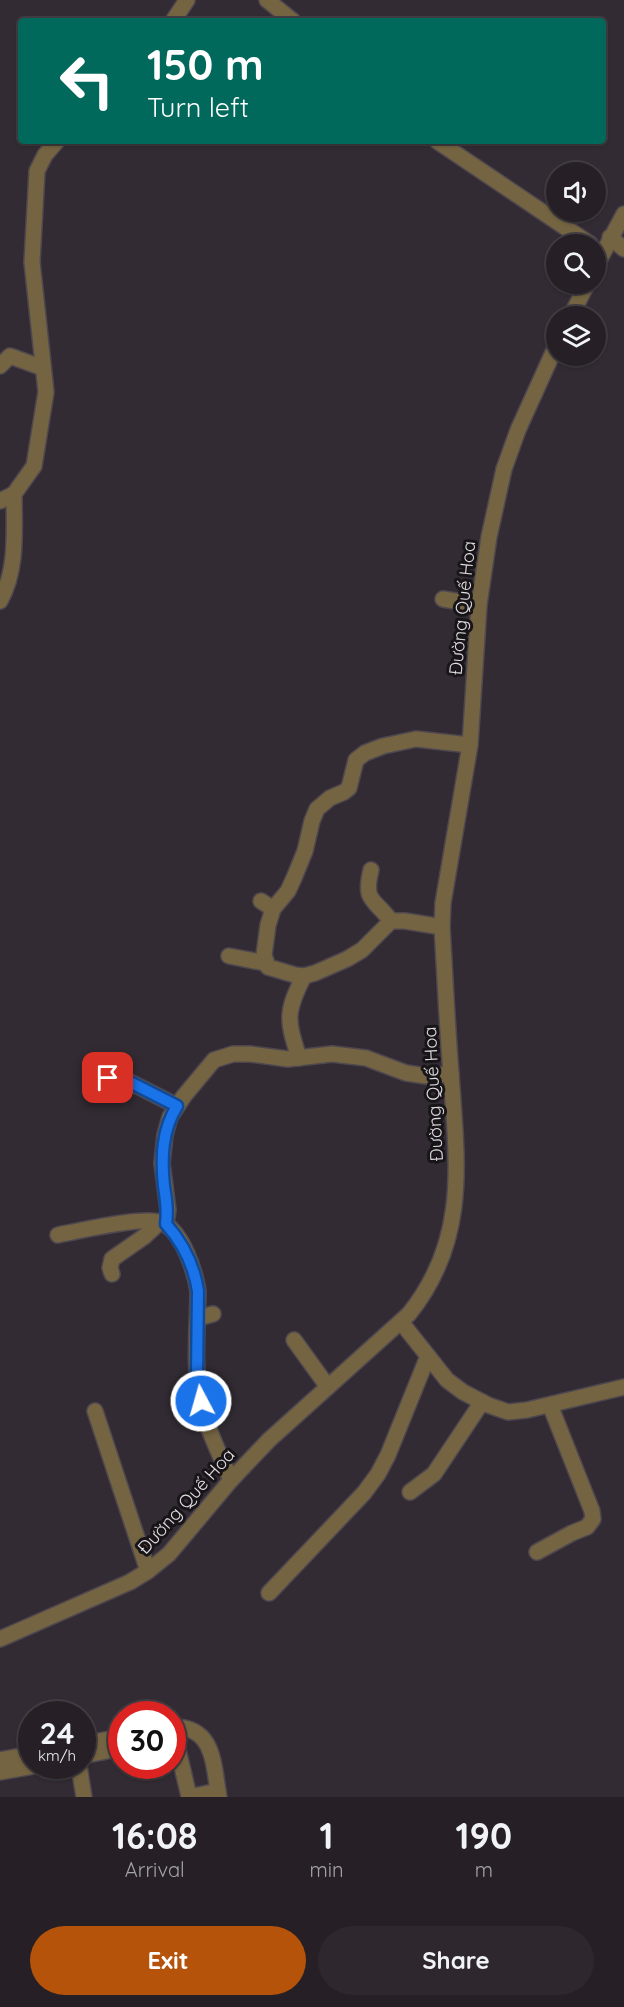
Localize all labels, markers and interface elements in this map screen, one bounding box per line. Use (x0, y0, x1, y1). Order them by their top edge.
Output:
text: 150 m (147, 38, 264, 91)
icon: left (48, 42, 126, 120)
text: Turn left (147, 90, 249, 124)
map controls (546, 162, 606, 366)
button: sound (546, 162, 606, 222)
button: search (546, 234, 606, 294)
button: layers (546, 306, 606, 366)
street label: Đường Quế Hoa (444, 540, 480, 676)
street label: Đường Quế Hoa (418, 1026, 448, 1162)
pin (82, 1052, 133, 1103)
icon: arrive (91, 1061, 124, 1094)
position arrow (169, 1369, 233, 1433)
street label: Đường Quế Hoa (132, 1443, 240, 1559)
speed limit sign: 30 (108, 1701, 186, 1779)
text: 24 (40, 1714, 74, 1752)
text: km/h (38, 1746, 76, 1765)
text: 16:08 (112, 1813, 198, 1858)
text: 1 (319, 1813, 334, 1858)
text: 190 (455, 1813, 512, 1858)
text: Arrival (125, 1857, 185, 1882)
text: min (309, 1857, 344, 1882)
text: m (475, 1857, 493, 1882)
button: Exit (30, 1926, 306, 1995)
button: Share (318, 1926, 594, 1995)

